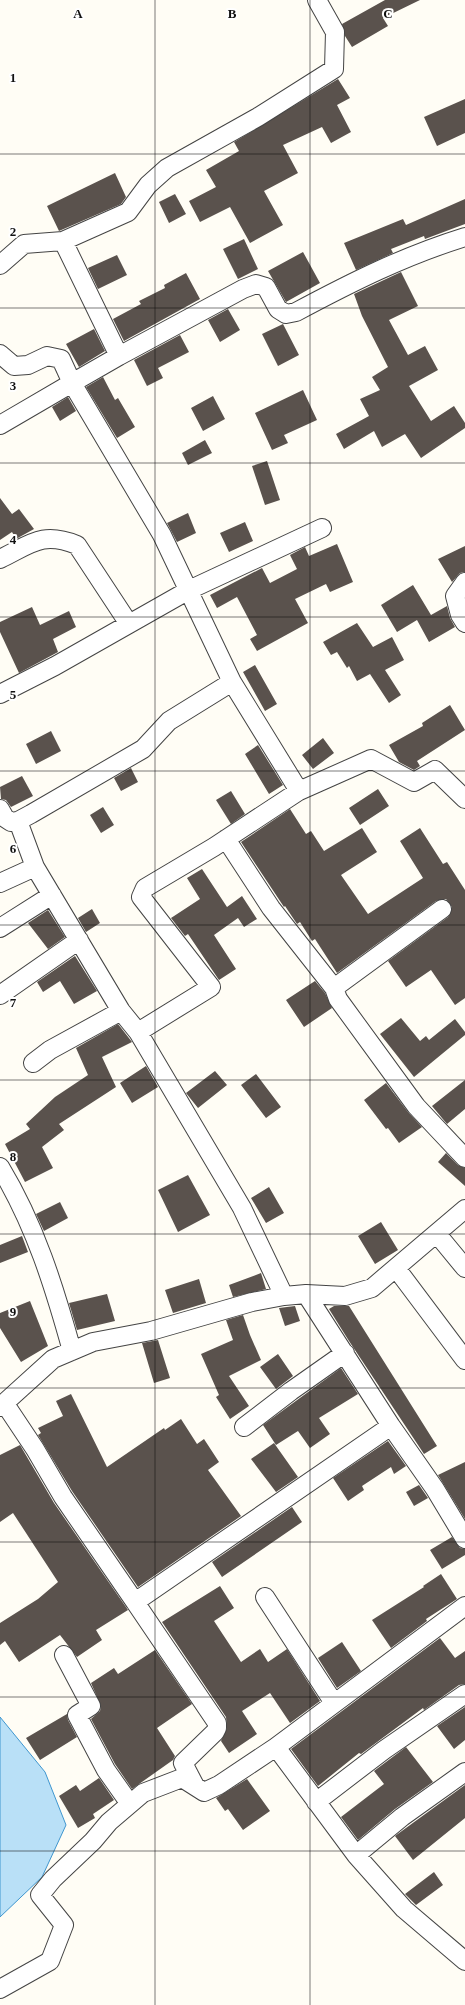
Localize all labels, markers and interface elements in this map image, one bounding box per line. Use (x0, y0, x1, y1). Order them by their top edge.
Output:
text: A (73, 6, 83, 21)
text: B (228, 6, 237, 21)
text: C (383, 6, 393, 21)
text: 1 (10, 70, 16, 85)
text: 2 (10, 224, 16, 239)
text: 3 (10, 378, 17, 393)
text: 4 (10, 532, 17, 547)
text: 5 (10, 687, 17, 702)
text: 6 (10, 841, 17, 856)
text: 7 (10, 995, 17, 1010)
text: 8 (10, 1149, 17, 1164)
text: 9 (10, 1304, 17, 1319)

